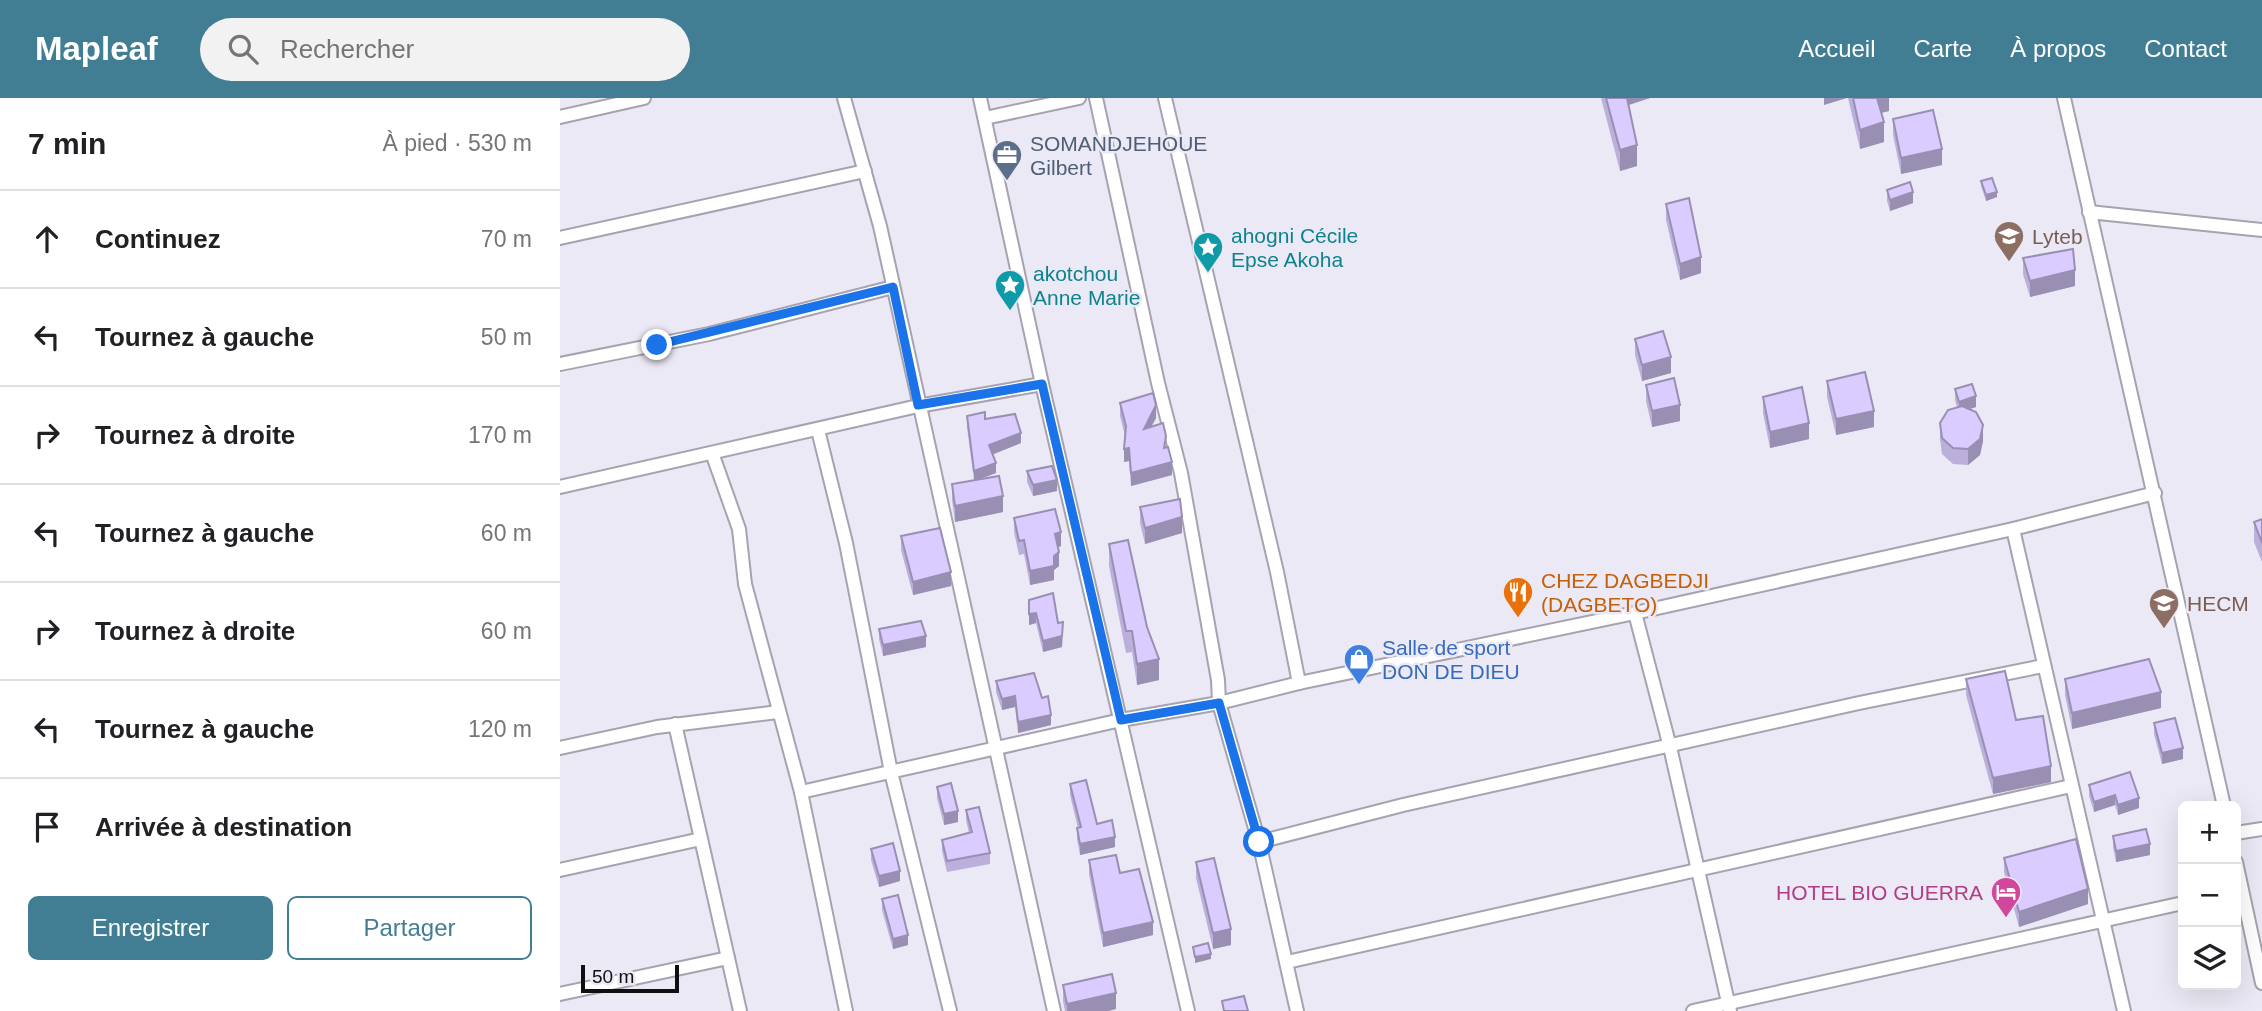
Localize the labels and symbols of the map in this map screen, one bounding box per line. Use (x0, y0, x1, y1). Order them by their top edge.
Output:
place label: SOMANDJEHOUE Gilbert (1030, 132, 1207, 179)
office icon: SOMANDJEHOUE Gilbert (990, 138, 1024, 182)
school or university icon: Lyteb (1992, 219, 2026, 263)
place label: ahogni Cécile Epse Akoha (1231, 224, 1358, 271)
place label: Lyteb (2032, 225, 2083, 248)
place icon: ahogni Cécile Epse Akoha (1191, 230, 1225, 274)
place label: akotchou Anne Marie (1033, 262, 1140, 309)
place icon: akotchou Anne Marie (993, 268, 1027, 312)
route end (641, 329, 672, 360)
place label: CHEZ DAGBEDJI (DAGBETO) (1541, 569, 1709, 616)
restaurant icon: CHEZ DAGBEDJI (DAGBETO) (1501, 575, 1535, 619)
school or university icon: HECM (2147, 586, 2181, 630)
place label: HECM (2187, 592, 2249, 615)
place label: Salle de sport DON DE DIEU (1382, 636, 1520, 683)
shop icon: Salle de sport DON DE DIEU (1342, 642, 1376, 686)
route start (1243, 826, 1274, 857)
hotel icon: HOTEL BIO GUERRA (1989, 875, 2023, 919)
place label: HOTEL BIO GUERRA (1776, 881, 1983, 904)
scale bar (581, 962, 679, 994)

